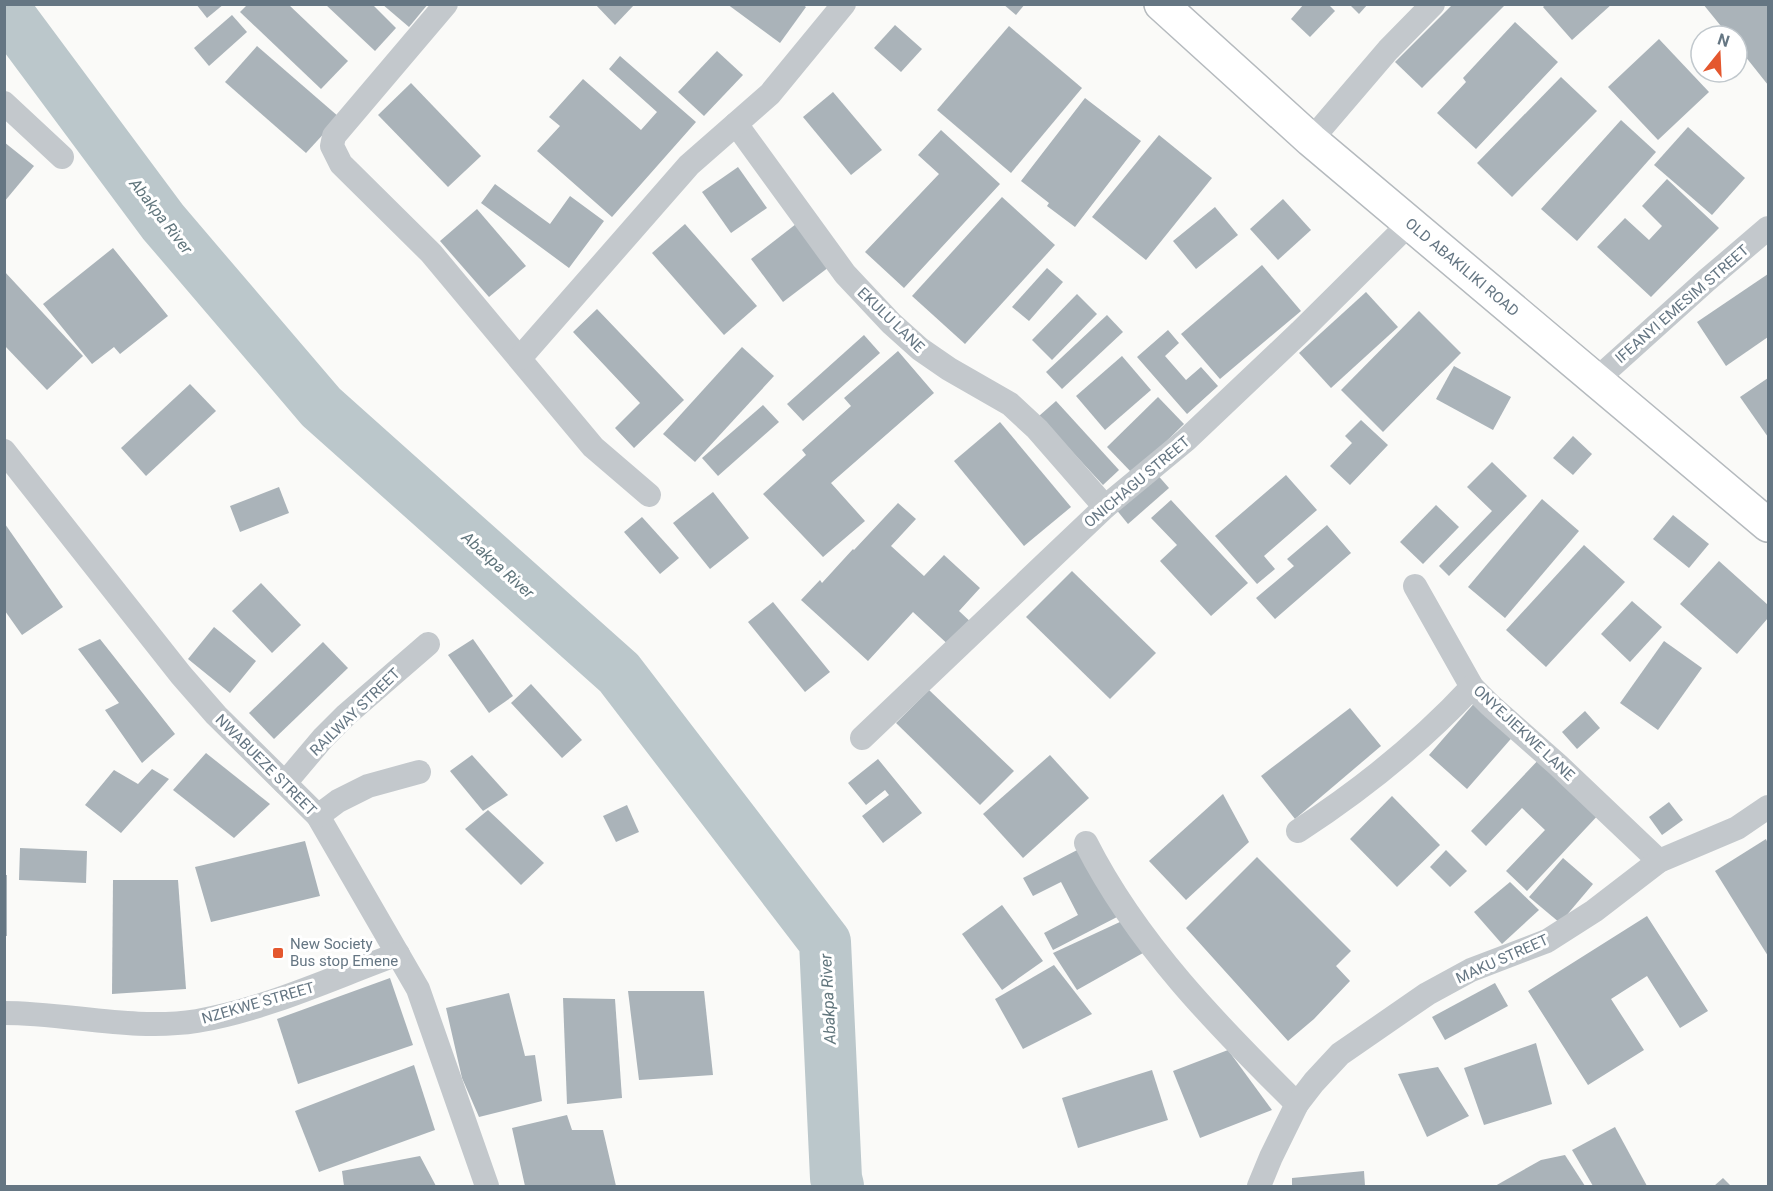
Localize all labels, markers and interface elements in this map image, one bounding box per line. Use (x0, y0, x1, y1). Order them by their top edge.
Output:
north arrow (1689, 24, 1749, 84)
text: N (1715, 29, 1732, 51)
water label: Abakpa River (125, 174, 197, 258)
street label: OLD ABAKILIKI ROAD (1402, 214, 1523, 320)
street label: IFEANYI EMESIM STREET (1611, 241, 1753, 367)
street label: EKULU LANE (854, 284, 929, 357)
street label: ONICHAGU STREET (1081, 433, 1194, 531)
water label: Abakpa River (457, 527, 539, 603)
street label: RAILWAY STREET (306, 664, 404, 760)
street label: ONYEJIEKWE LANE (1470, 682, 1579, 785)
street label: NWABUEZE STREET (212, 711, 320, 819)
street label: MAKU STREET (1453, 931, 1551, 987)
place label: New Society Bus stop Emene (290, 935, 398, 970)
marker: New Society Bus stop Emene (271, 946, 285, 960)
water label: Abakpa River (816, 953, 840, 1046)
street label: NZEKWE STREET (200, 978, 316, 1028)

